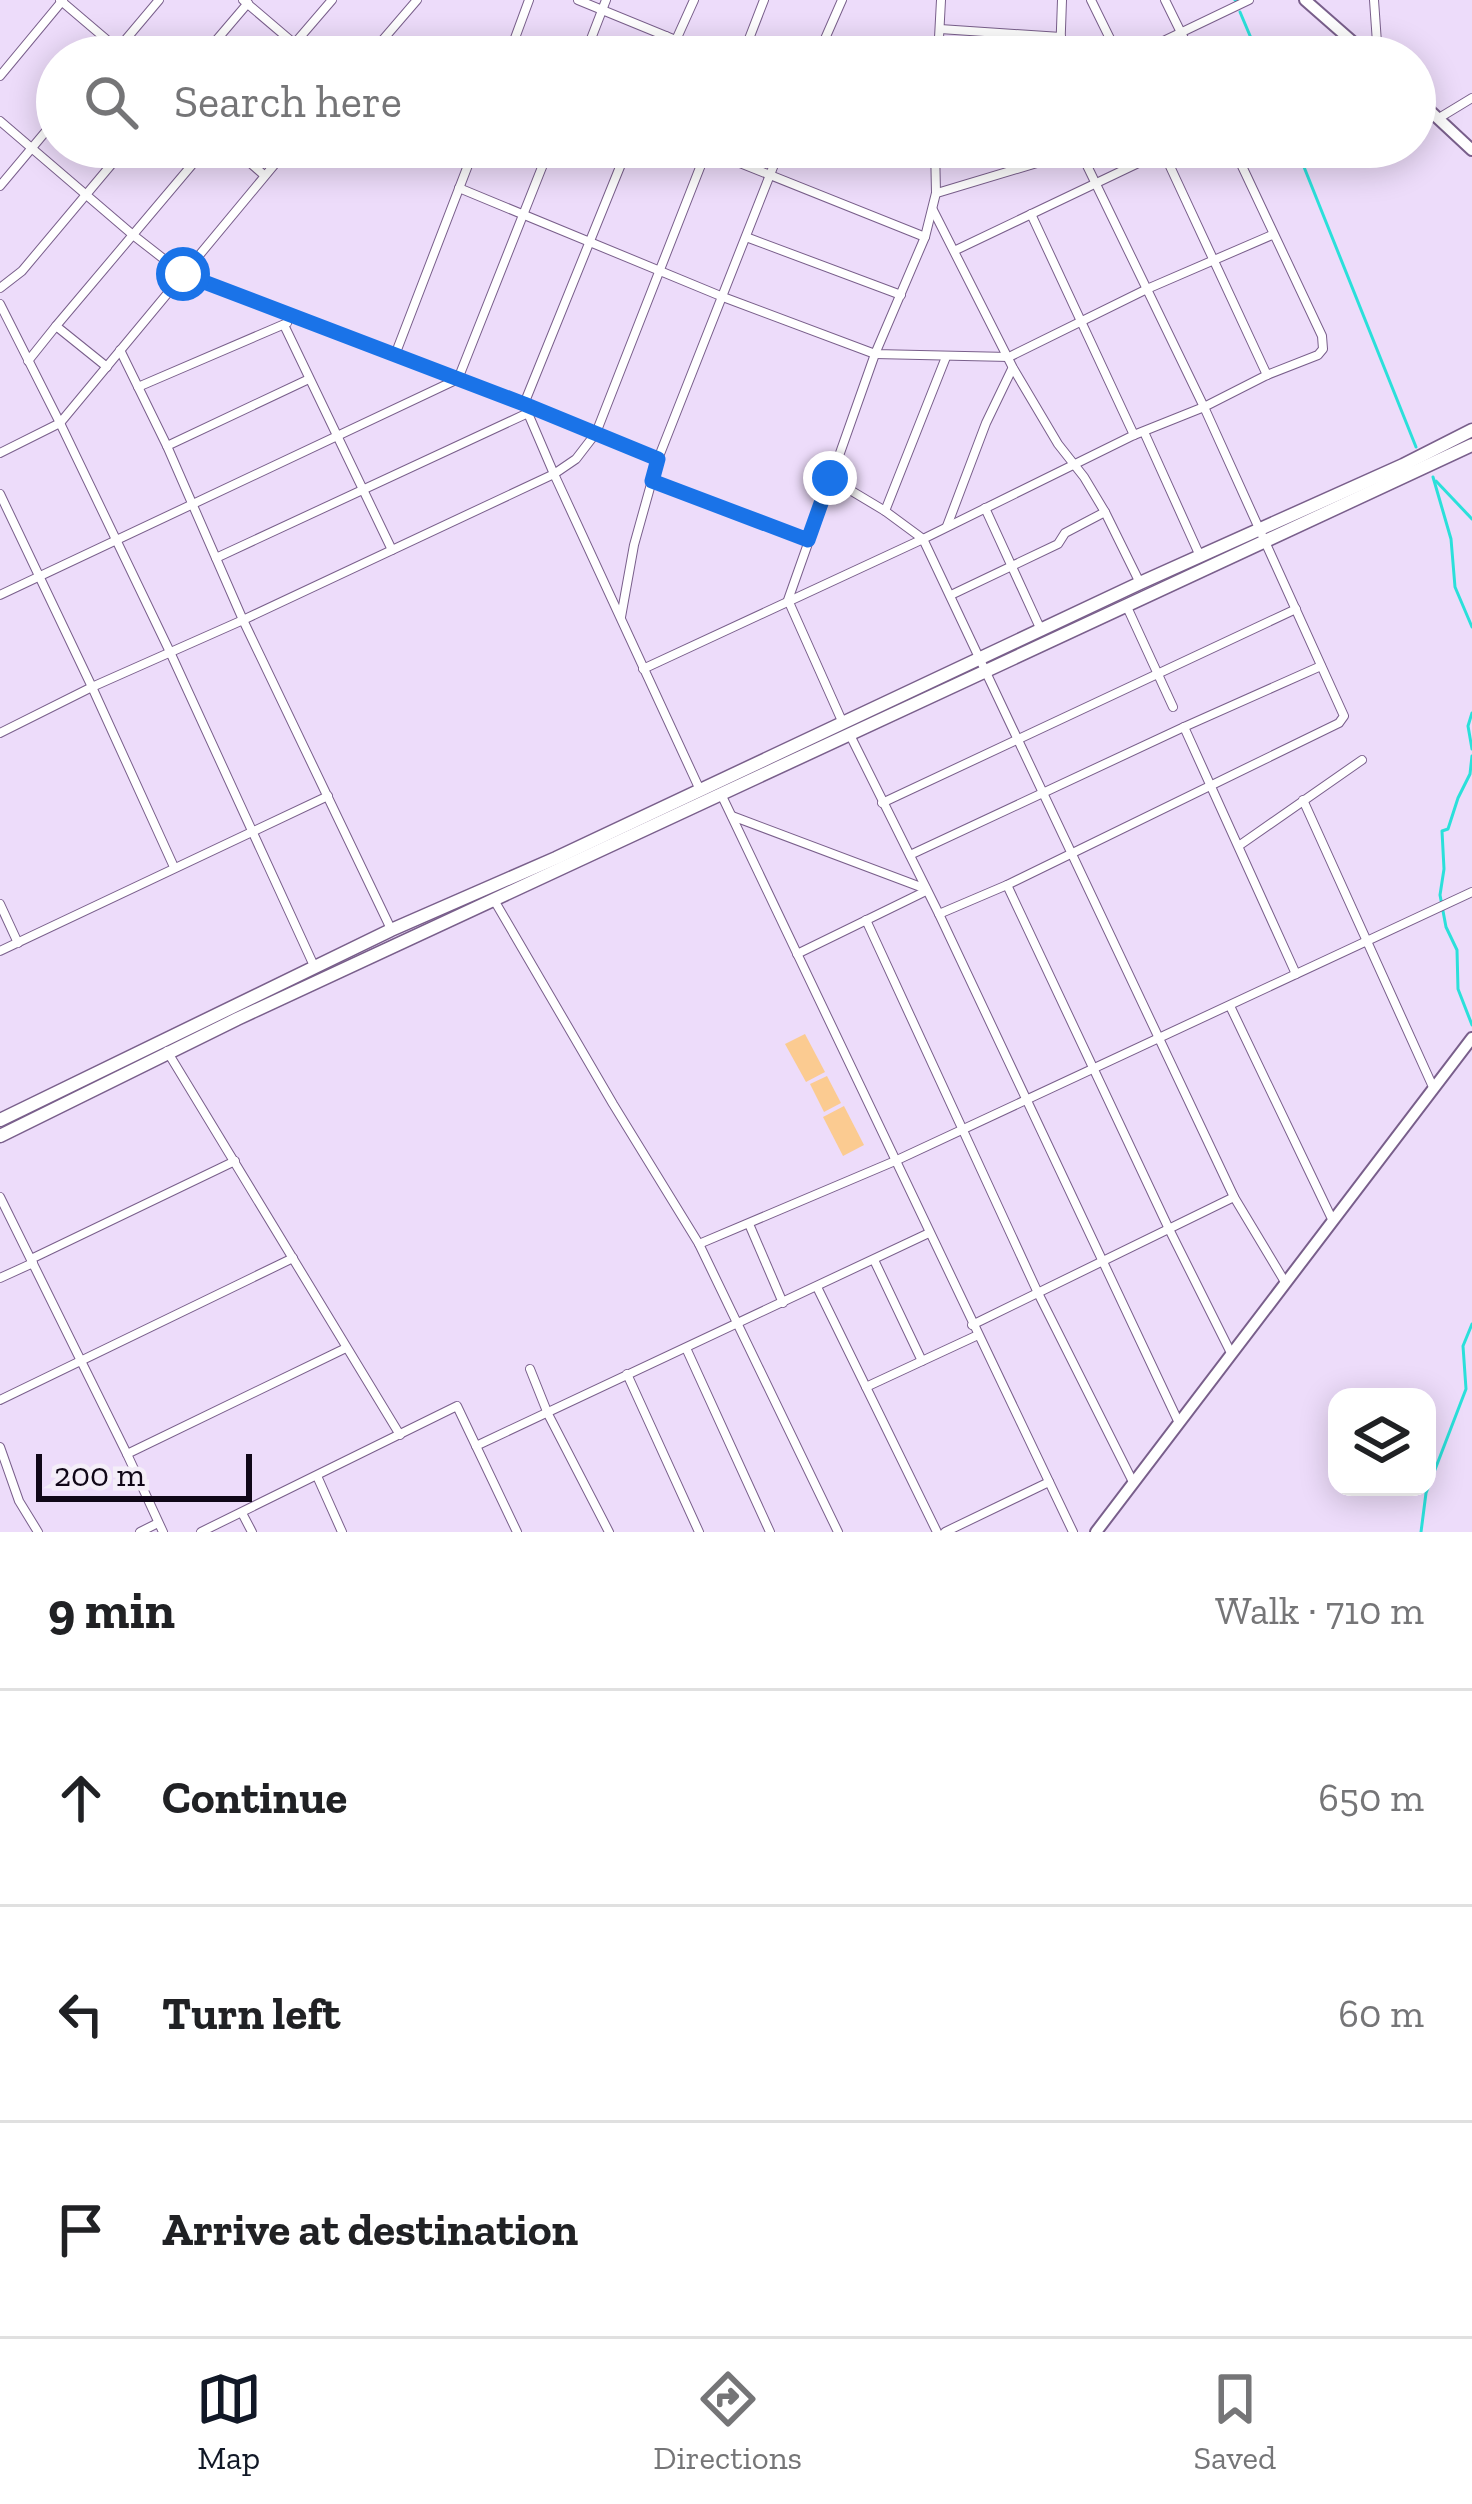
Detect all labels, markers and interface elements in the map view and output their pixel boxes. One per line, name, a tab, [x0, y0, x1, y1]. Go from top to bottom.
search box	[36, 36, 1436, 168]
icon: search	[78, 69, 144, 135]
text: Search here	[174, 75, 402, 129]
route start	[156, 247, 210, 301]
route end	[803, 451, 857, 505]
map controls	[1328, 1388, 1436, 1496]
button: layers	[1328, 1388, 1436, 1496]
scale bar	[36, 1448, 252, 1501]
text: 200 m	[54, 1455, 145, 1494]
text: 9 min	[48, 1580, 175, 1641]
text: Walk · 710 m	[1215, 1587, 1424, 1634]
icon: ahead	[48, 1765, 114, 1831]
text: Continue	[162, 1771, 347, 1825]
text: 650 m	[1318, 1774, 1424, 1821]
icon: left	[48, 1981, 114, 2047]
text: Turn left	[162, 1987, 340, 2041]
text: 60 m	[1338, 1990, 1424, 2037]
icon: arrive	[48, 2197, 114, 2263]
text: Arrive at destination	[162, 2203, 578, 2257]
tab: Map	[196, 2366, 262, 2477]
tab: Directions	[653, 2366, 802, 2477]
tab: Saved	[1194, 2366, 1276, 2477]

